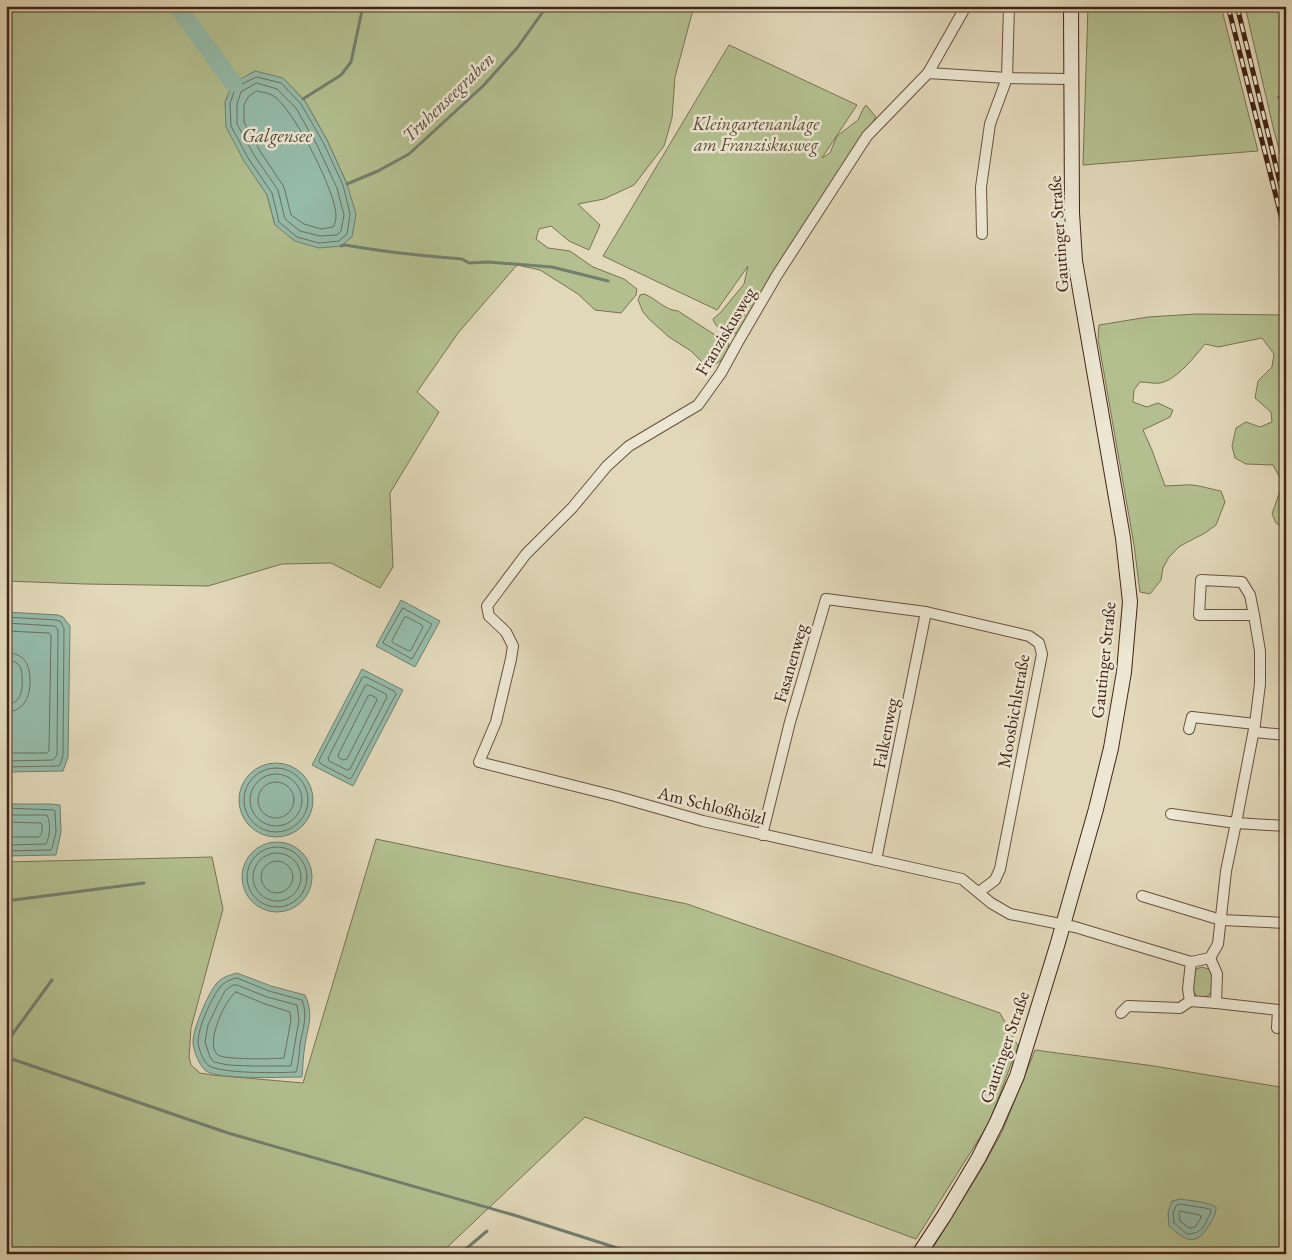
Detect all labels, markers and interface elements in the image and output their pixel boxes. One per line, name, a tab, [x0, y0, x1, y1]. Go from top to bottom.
water label: Truhenseegraben	[396, 47, 500, 147]
park label: Kleingartenanlage am Franziskusweg	[692, 112, 820, 157]
water label: Galgensee	[242, 123, 313, 148]
street label: Gautinger Straße	[1042, 175, 1074, 293]
street label: Franziskusweg	[690, 282, 761, 380]
street label: Gautinger Straße	[1085, 601, 1121, 719]
street label: Fasanenweg	[768, 621, 812, 705]
street label: Moosbichlstraße	[992, 652, 1034, 770]
street label: Falkenweg	[867, 696, 903, 770]
street label: Am Schloßhölzl	[655, 780, 768, 830]
street label: Gautinger Straße	[974, 988, 1034, 1106]

